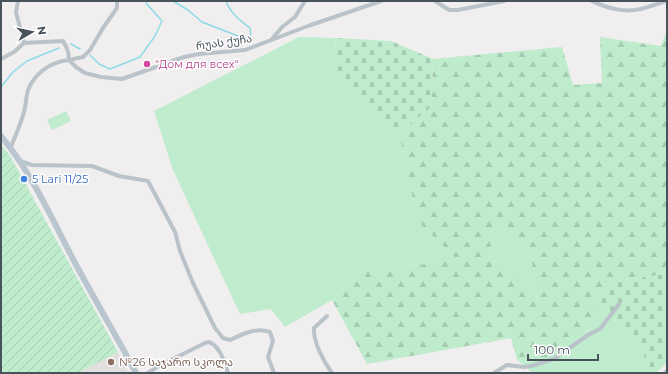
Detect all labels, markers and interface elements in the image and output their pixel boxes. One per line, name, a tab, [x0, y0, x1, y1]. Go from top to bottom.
north arrow	[12, 12, 52, 52]
text: N	[34, 25, 49, 36]
street label: რუას ქუჩა	[195, 31, 253, 53]
place label: "Дом для всех"	[155, 57, 239, 71]
marker: "Дом для всех"	[142, 59, 152, 69]
place label: 5 Lari 11/25	[32, 172, 88, 186]
marker: 5 Lari 11/25	[19, 174, 29, 184]
scale bar	[528, 336, 598, 362]
text: 100 m	[534, 342, 570, 357]
place label: №26 საჯარო სკოლა	[119, 355, 233, 369]
marker: №26 საჯარო სკოლა	[106, 357, 116, 367]

